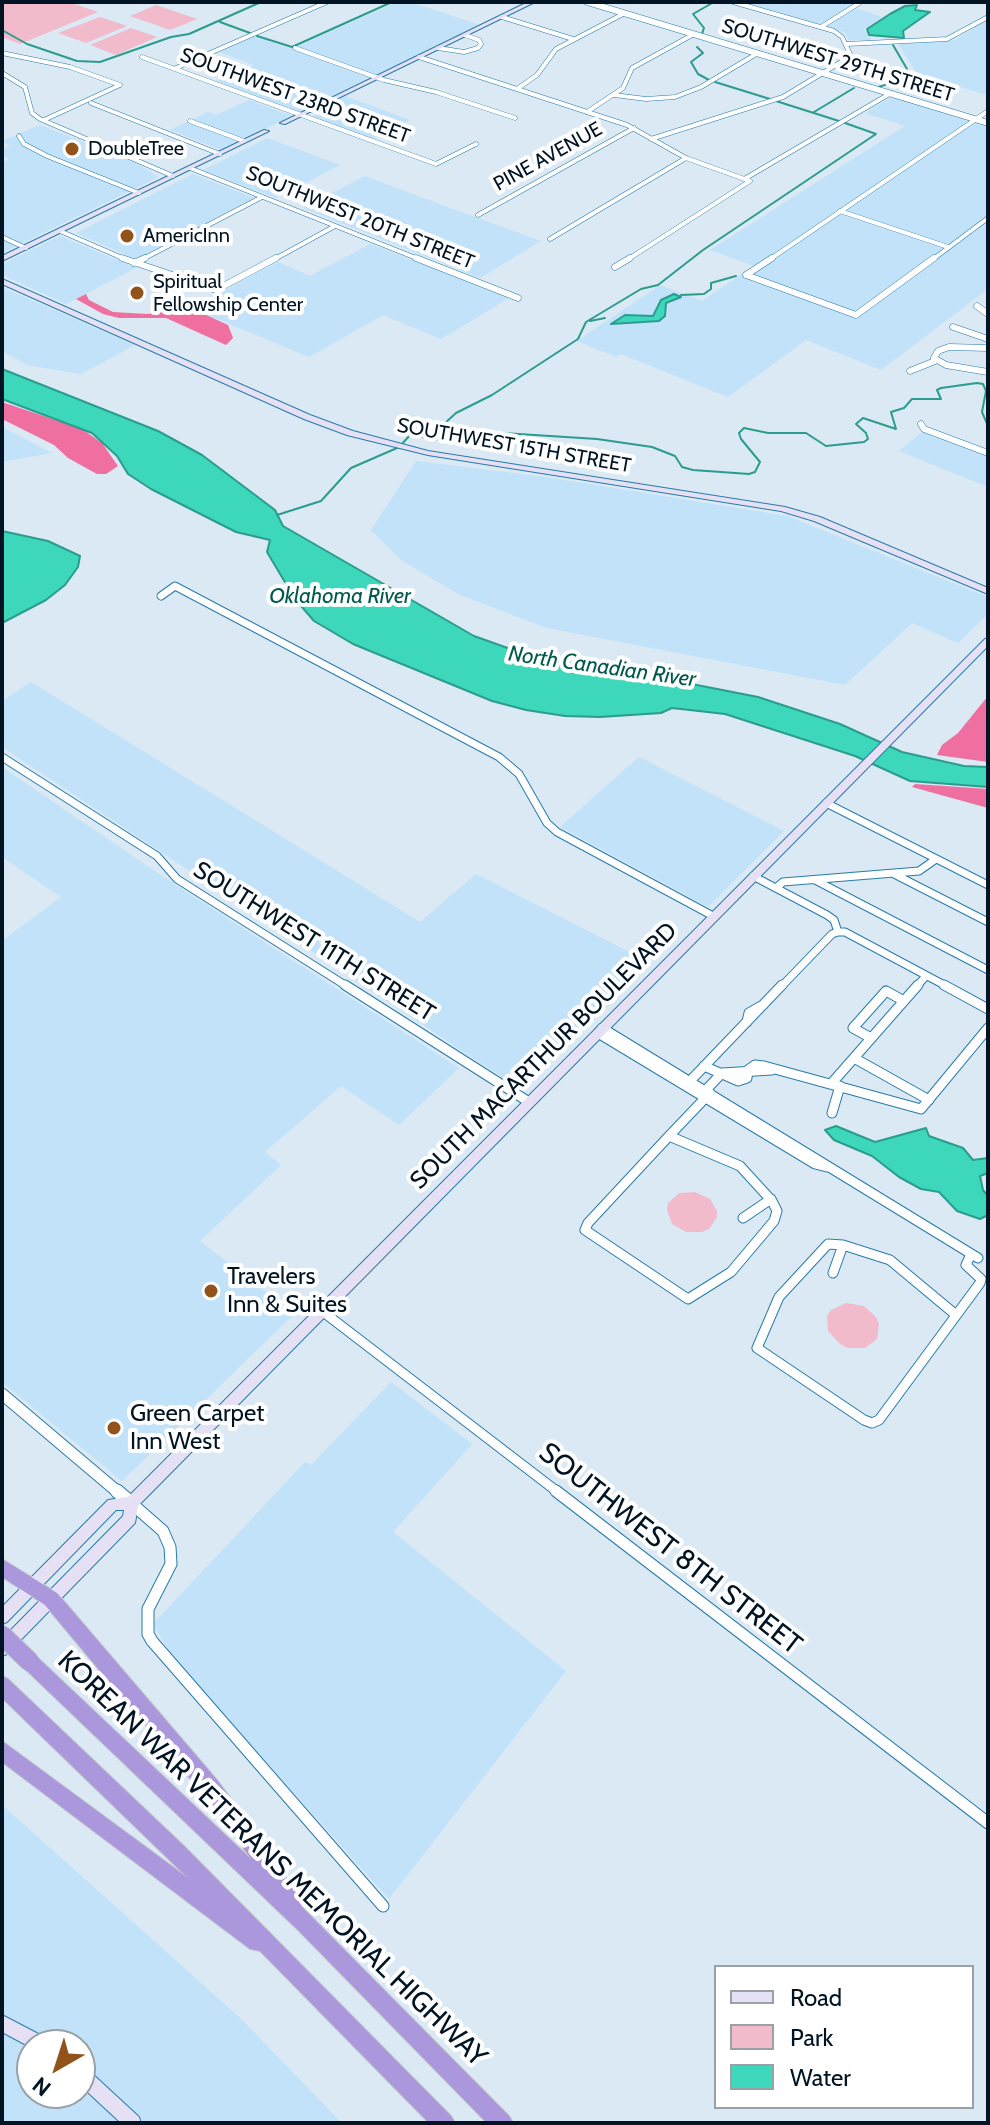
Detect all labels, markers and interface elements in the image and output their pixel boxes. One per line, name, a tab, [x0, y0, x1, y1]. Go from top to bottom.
street label: SOUTHWEST 29TH STREET	[719, 14, 957, 108]
street label: SOUTHWEST 23RD STREET	[177, 43, 413, 149]
street label: PINE AVENUE	[490, 117, 606, 197]
place label: DoubleTree	[88, 137, 184, 161]
marker: DoubleTree	[63, 140, 81, 158]
street label: SOUTHWEST 20TH STREET	[243, 161, 477, 275]
place label: AmericInn	[143, 224, 230, 248]
marker: AmericInn	[118, 227, 136, 245]
place label: Spiritual Fellowship Center	[153, 270, 303, 317]
marker: Spiritual Fellowship Center	[128, 284, 146, 302]
street label: SOUTHWEST 15TH STREET	[395, 414, 633, 478]
water label: Oklahoma River	[269, 584, 411, 610]
water label: North Canadian River	[507, 641, 697, 693]
street label: SOUTHWEST 11TH STREET	[188, 856, 440, 1028]
street label: SOUTH MACARTHUR BOULEVARD	[405, 917, 683, 1195]
place label: Travelers Inn & Suites	[227, 1263, 347, 1319]
marker: Travelers Inn & Suites	[202, 1282, 220, 1300]
place label: Green Carpet Inn West	[130, 1400, 264, 1456]
marker: Green Carpet Inn West	[105, 1419, 123, 1437]
street label: SOUTHWEST 8TH STREET	[532, 1436, 808, 1662]
street label: KOREAN WAR VETERANS MEMORIAL HIGHWAY	[50, 1644, 494, 2074]
legend	[714, 1965, 974, 2109]
text: Road	[790, 1983, 842, 2012]
text: Park	[790, 2023, 833, 2052]
north arrow	[16, 2029, 96, 2109]
text: Water	[790, 2063, 851, 2092]
text: N	[27, 2071, 56, 2102]

